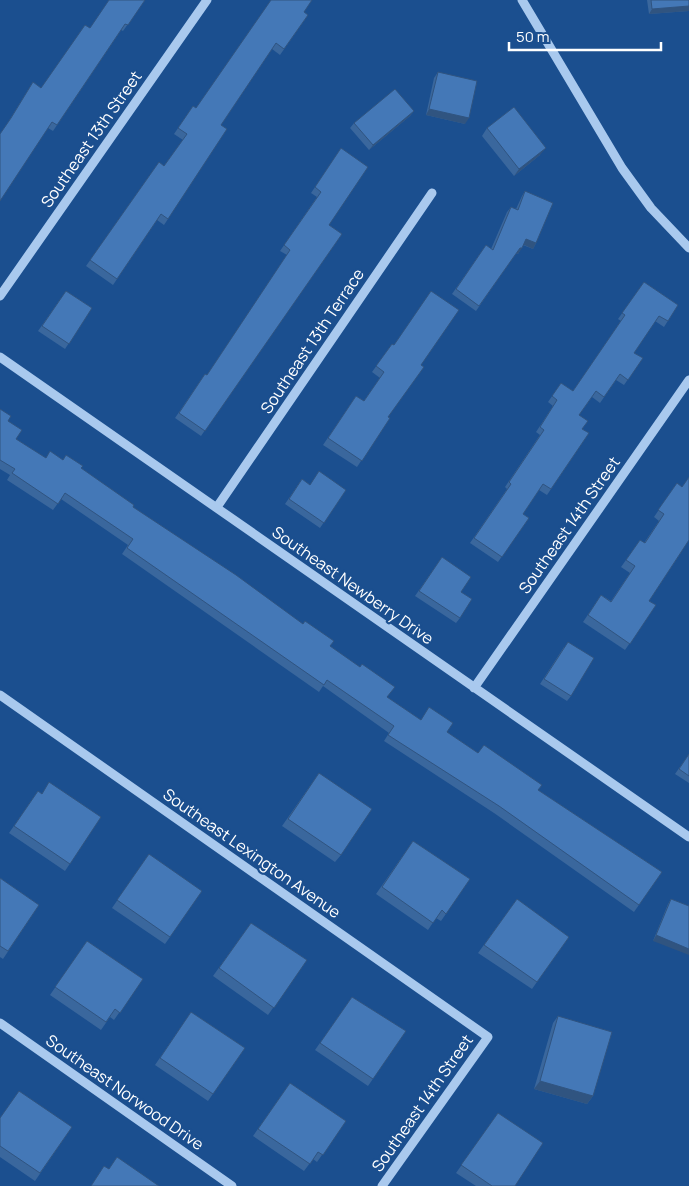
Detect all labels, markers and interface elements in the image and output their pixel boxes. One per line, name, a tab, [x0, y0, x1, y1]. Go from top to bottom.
scale bar	[509, 20, 662, 52]
text: 50 m	[516, 26, 550, 47]
street label: Southeast 13th Street	[36, 66, 146, 212]
street label: Southeast 13th Terrace	[255, 264, 369, 418]
street label: Southeast 14th Street	[513, 452, 625, 598]
street label: Southeast Newberry Drive	[268, 521, 438, 649]
street label: Southeast Lexington Avenue	[159, 783, 345, 923]
street label: Southeast Norwood Drive	[42, 1029, 208, 1155]
street label: Southeast 14th Street	[366, 1030, 478, 1176]

